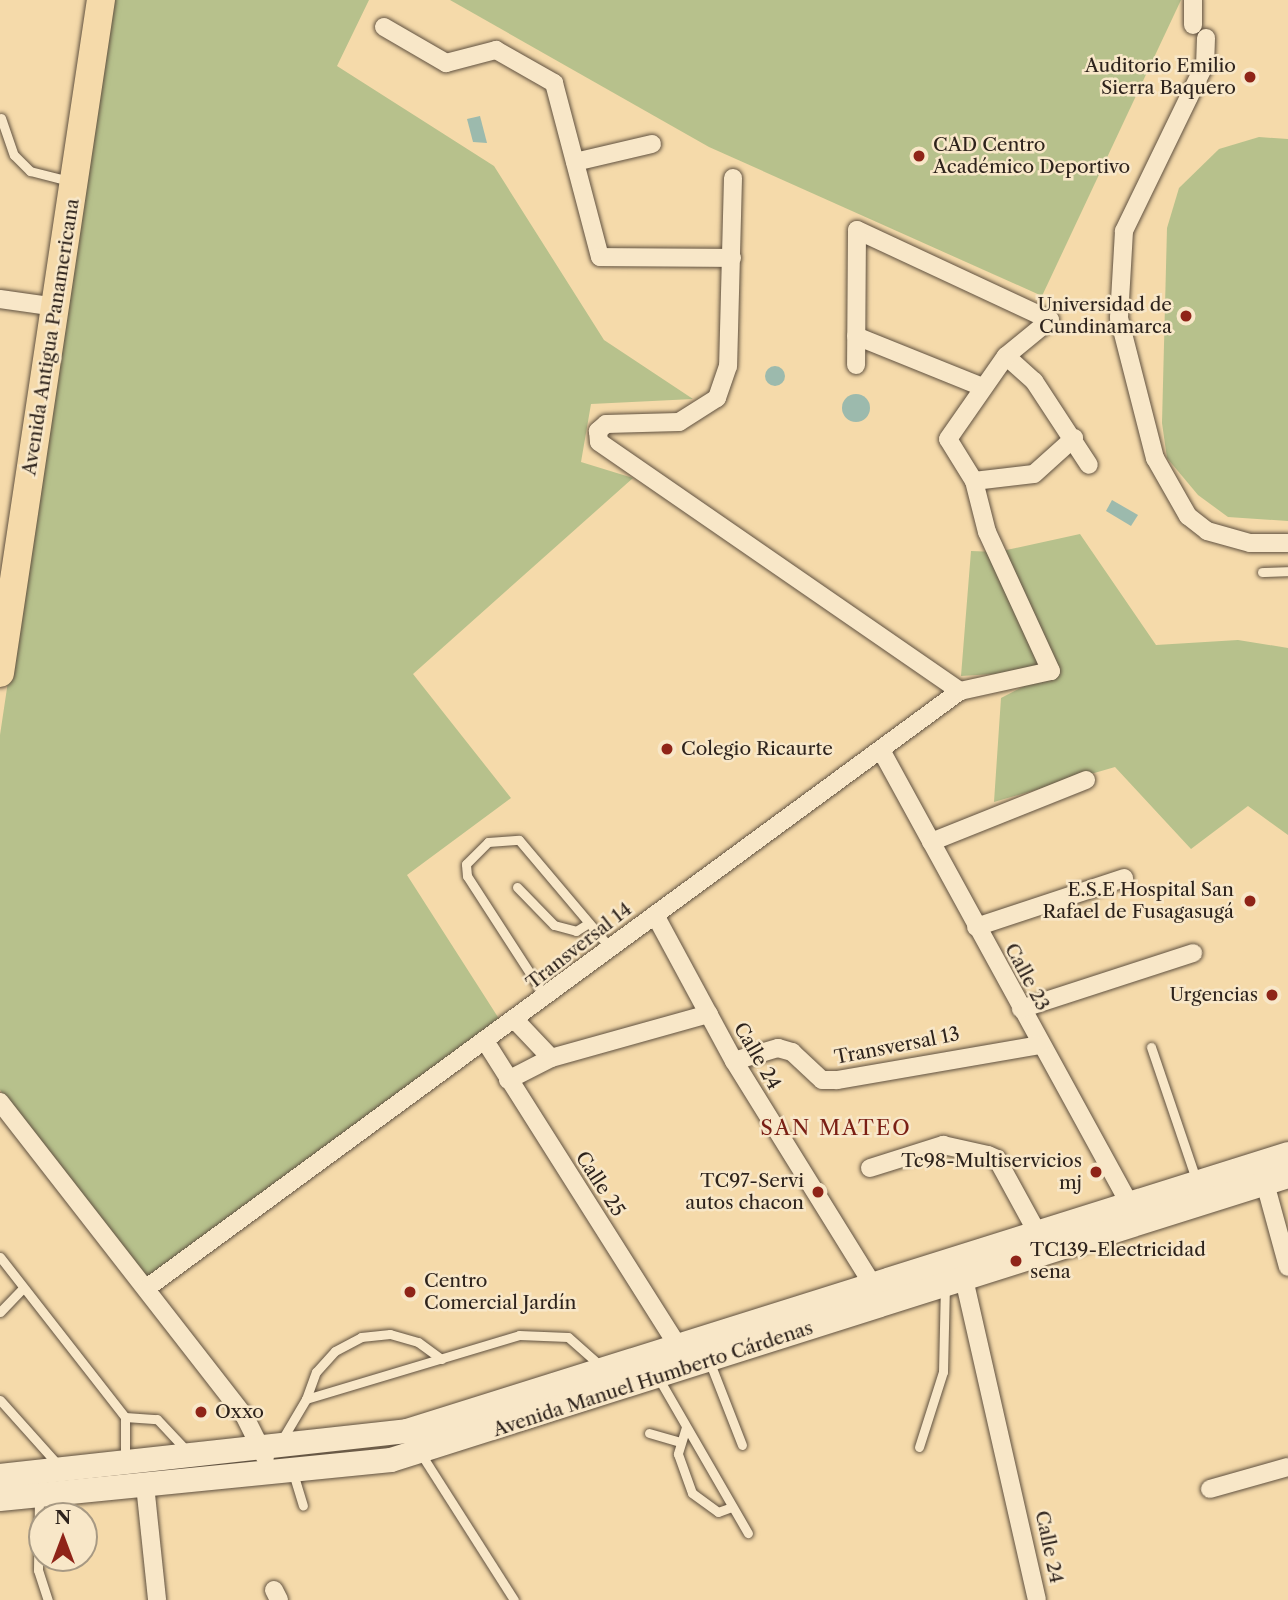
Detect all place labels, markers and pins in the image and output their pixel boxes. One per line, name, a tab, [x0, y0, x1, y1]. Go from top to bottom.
place label: Auditorio Emilio Sierra Baquero	[1085, 55, 1236, 99]
marker: Auditorio Emilio Sierra Baquero	[1242, 69, 1258, 85]
place label: CAD Centro Académico Deportivo	[933, 134, 1130, 178]
marker: CAD Centro Académico Deportivo	[911, 148, 927, 164]
place label: Universidad de Cundinamarca	[1037, 294, 1172, 338]
marker: Universidad de Cundinamarca	[1178, 308, 1194, 324]
place label: Colegio Ricaurte	[681, 738, 833, 760]
marker: Colegio Ricaurte	[659, 741, 675, 757]
place label: E.S.E Hospital San Rafael de Fusagasugá	[1042, 879, 1234, 923]
marker: E.S.E Hospital San Rafael de Fusagasugá	[1240, 891, 1260, 911]
place label: Urgencias	[1169, 984, 1258, 1006]
marker: Urgencias	[1264, 987, 1280, 1003]
place label: Tc98-Multiservicios mj	[901, 1150, 1082, 1194]
marker: Tc98-Multiservicios mj	[1088, 1164, 1104, 1180]
place label: TC97-Servi autos chacon	[685, 1170, 804, 1214]
marker: TC97-Servi autos chacon	[810, 1184, 826, 1200]
place label: TC139-Electricidad sena	[1030, 1239, 1206, 1283]
marker: TC139-Electricidad sena	[1008, 1253, 1024, 1269]
place label: Centro Comercial Jardín	[424, 1270, 576, 1314]
marker: Centro Comercial Jardín	[402, 1284, 418, 1300]
place label: Oxxo	[215, 1401, 264, 1423]
marker: Oxxo	[193, 1404, 209, 1420]

